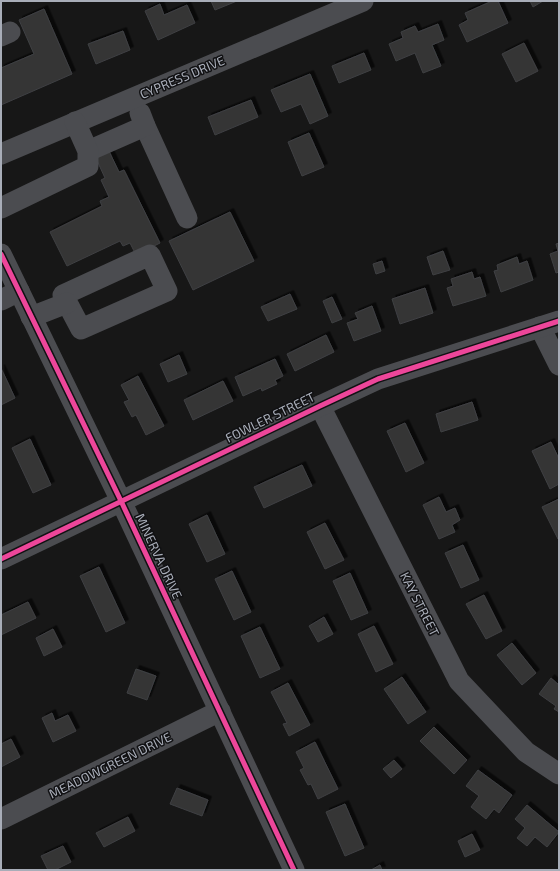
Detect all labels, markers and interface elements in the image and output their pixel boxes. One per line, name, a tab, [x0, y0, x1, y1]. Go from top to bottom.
street label: CYPRESS DRIVE	[137, 52, 227, 102]
street label: FOWLER STREET	[223, 388, 318, 446]
street label: MINERVA DRIVE	[132, 511, 186, 601]
street label: KAY STREET	[397, 569, 443, 639]
street label: MEADOWGREEN DRIVE	[46, 728, 174, 802]

